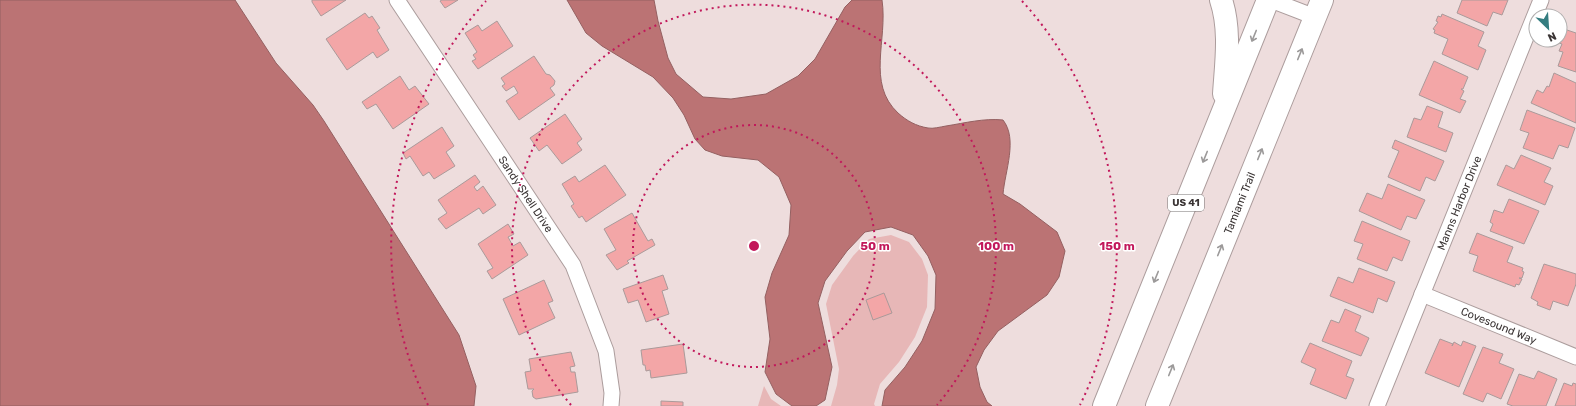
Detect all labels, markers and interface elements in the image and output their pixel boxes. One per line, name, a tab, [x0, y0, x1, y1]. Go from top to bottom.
north arrow	[1528, 8, 1568, 48]
text: N	[1546, 29, 1558, 44]
one-way arrow	[1249, 30, 1257, 42]
one-way arrow	[1297, 48, 1305, 60]
one-way arrow	[1256, 148, 1264, 160]
one-way arrow	[1201, 150, 1209, 162]
street label: Sandy Shell Drive	[496, 153, 556, 235]
street label: Manns Harbor Drive	[1434, 154, 1484, 252]
street label: Tamiami Trail	[1221, 170, 1258, 236]
road number: US 41	[1168, 195, 1204, 211]
centre of rings	[747, 239, 761, 253]
text: 50 m	[860, 239, 890, 253]
text: 100 m	[978, 239, 1014, 253]
text: 150 m	[1099, 239, 1135, 253]
one-way arrow	[1217, 244, 1225, 256]
one-way arrow	[1152, 271, 1160, 283]
street label: Covesound Way	[1459, 304, 1539, 347]
one-way arrow	[1168, 364, 1176, 376]

